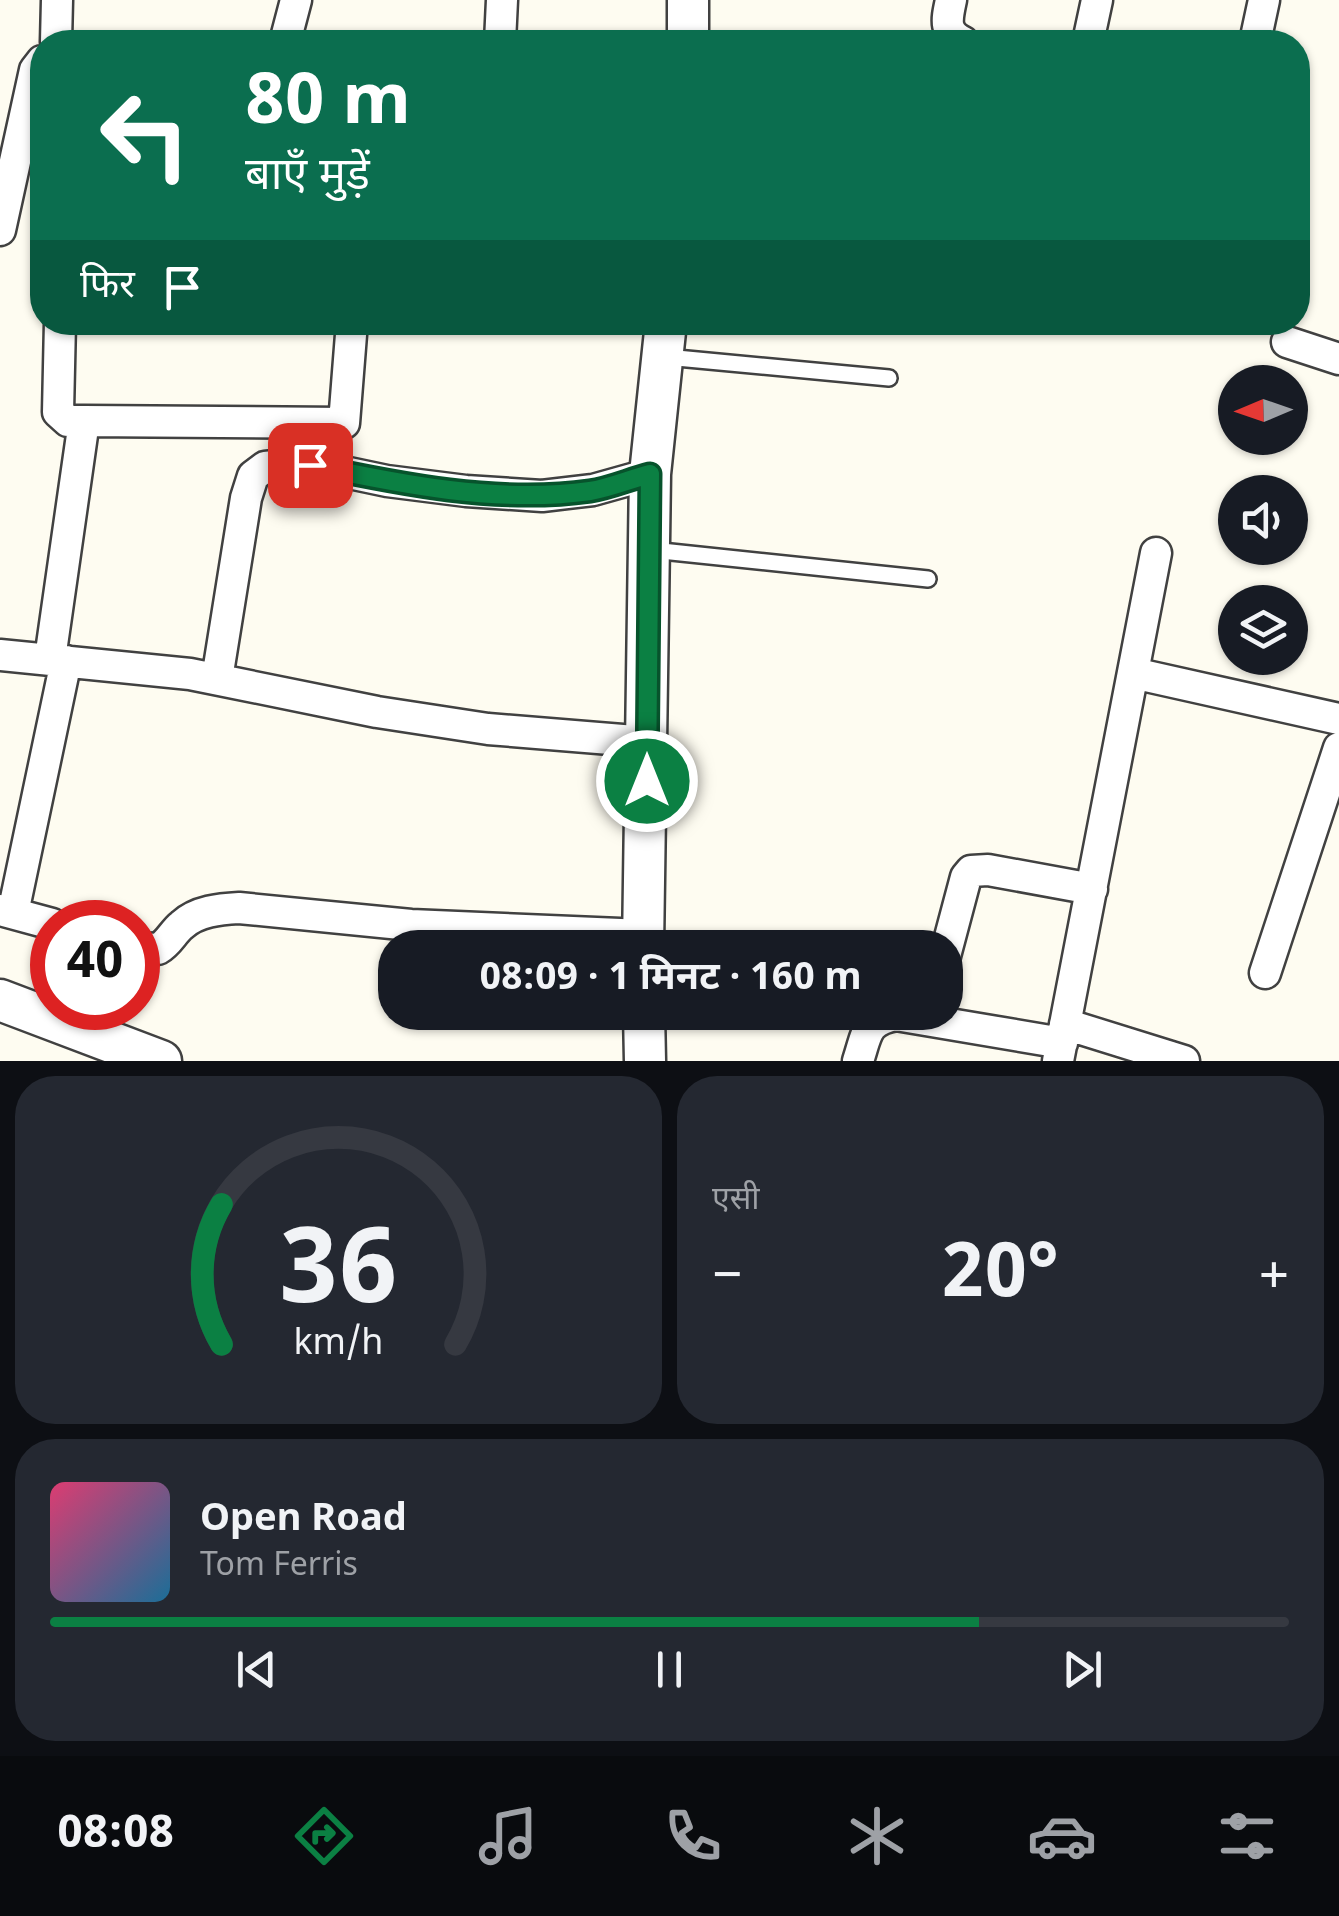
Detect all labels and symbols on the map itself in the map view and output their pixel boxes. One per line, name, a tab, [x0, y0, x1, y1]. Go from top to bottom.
north arrow	[1218, 365, 1308, 455]
pin	[268, 423, 353, 508]
position arrow	[595, 729, 699, 833]
speed limit sign: 40	[30, 900, 160, 1030]

